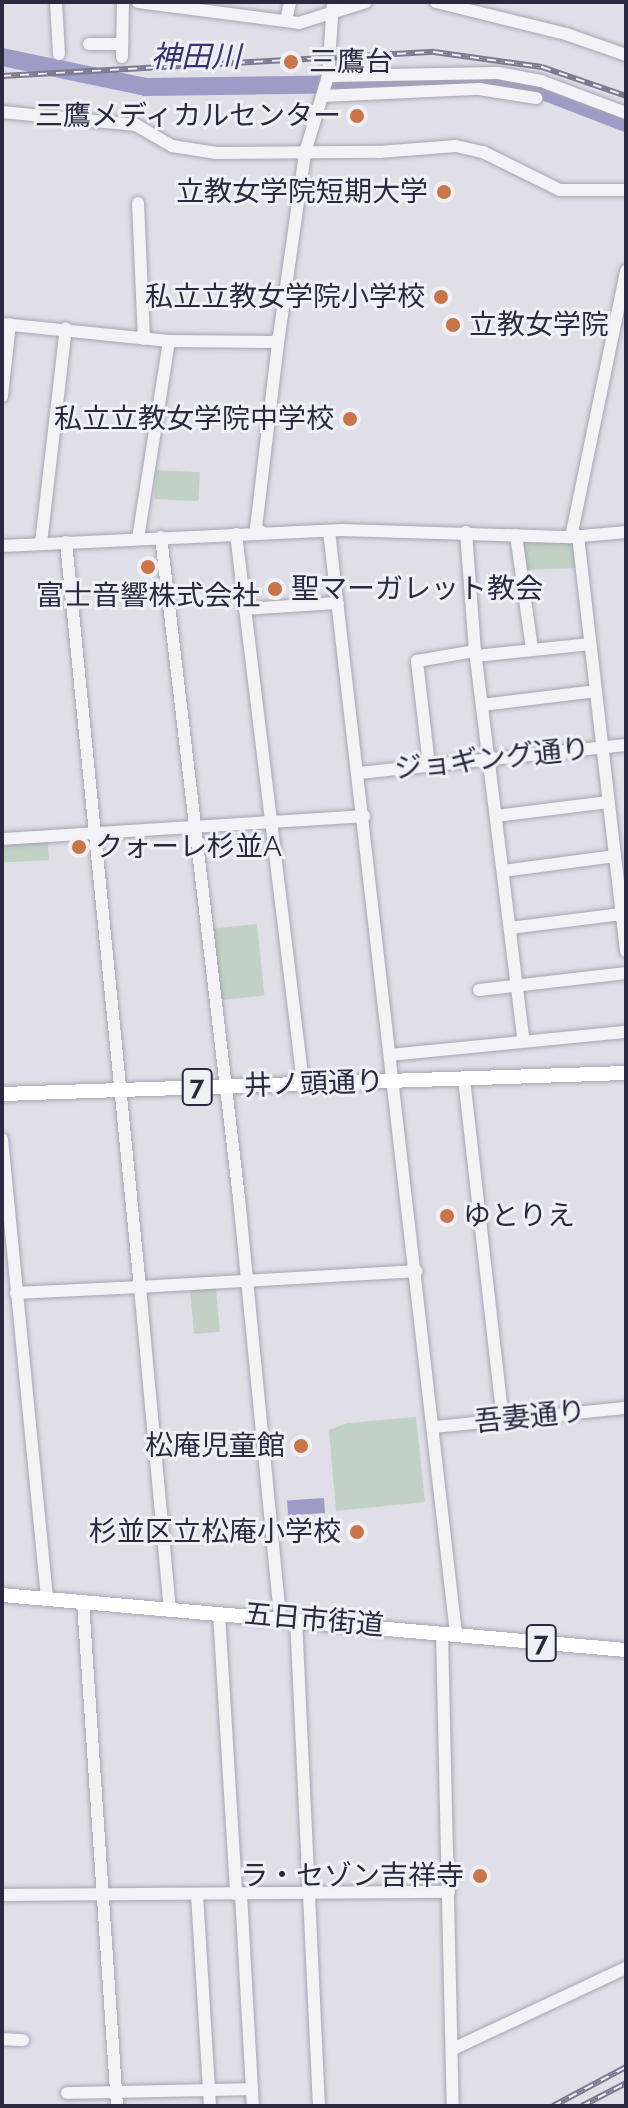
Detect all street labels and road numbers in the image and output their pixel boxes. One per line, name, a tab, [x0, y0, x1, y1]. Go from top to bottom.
street label: ジョギング通り	[393, 732, 591, 786]
road number: 7	[181, 1065, 213, 1109]
street label: 井ノ頭通り	[243, 1065, 385, 1103]
street label: 吾妻通り	[473, 1394, 587, 1440]
street label: 五日市街道	[243, 1597, 385, 1643]
road number: 7	[525, 1621, 557, 1665]

